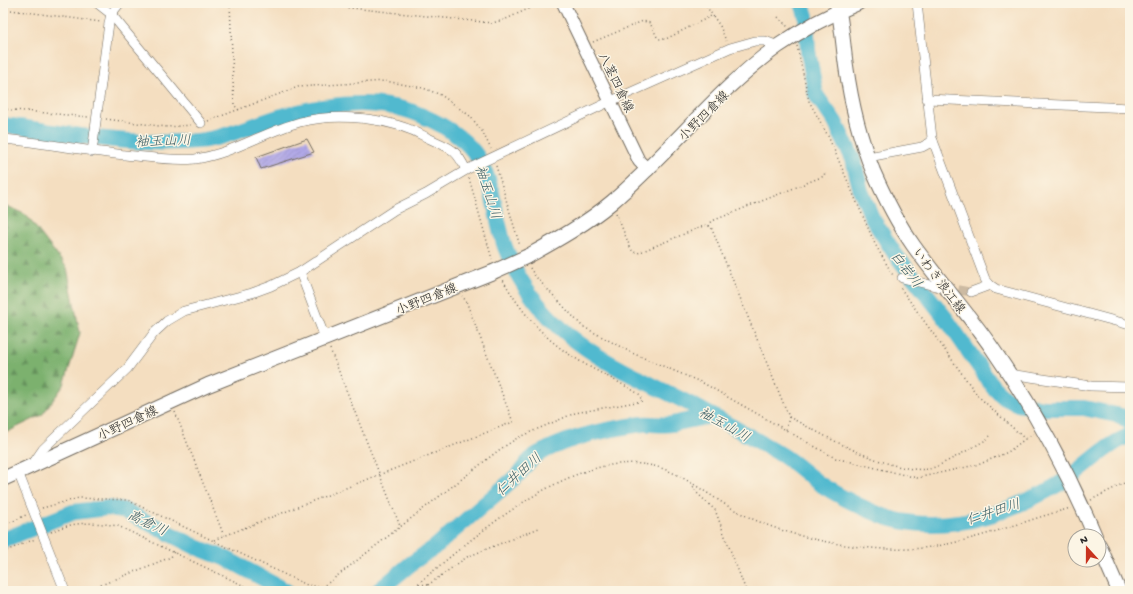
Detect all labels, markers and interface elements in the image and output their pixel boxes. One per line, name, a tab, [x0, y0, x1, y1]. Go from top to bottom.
street label: 八茎四倉線	[594, 51, 636, 116]
street label: 小野四倉線	[676, 87, 734, 145]
water label: 袖玉山川	[135, 132, 191, 152]
water label: 袖玉山川	[470, 163, 504, 222]
street label: いわき浪江線	[909, 246, 968, 318]
water label: 白岩川	[885, 248, 925, 292]
street label: 小野四倉線	[394, 280, 461, 319]
street label: 小野四倉線	[95, 402, 162, 445]
water label: 袖玉山川	[695, 404, 753, 447]
water label: 仁井田川	[493, 450, 546, 501]
water label: 仁井田川	[964, 496, 1023, 530]
water label: 高倉川	[124, 507, 170, 541]
north arrow	[1067, 528, 1107, 568]
text: N	[1079, 534, 1090, 547]

